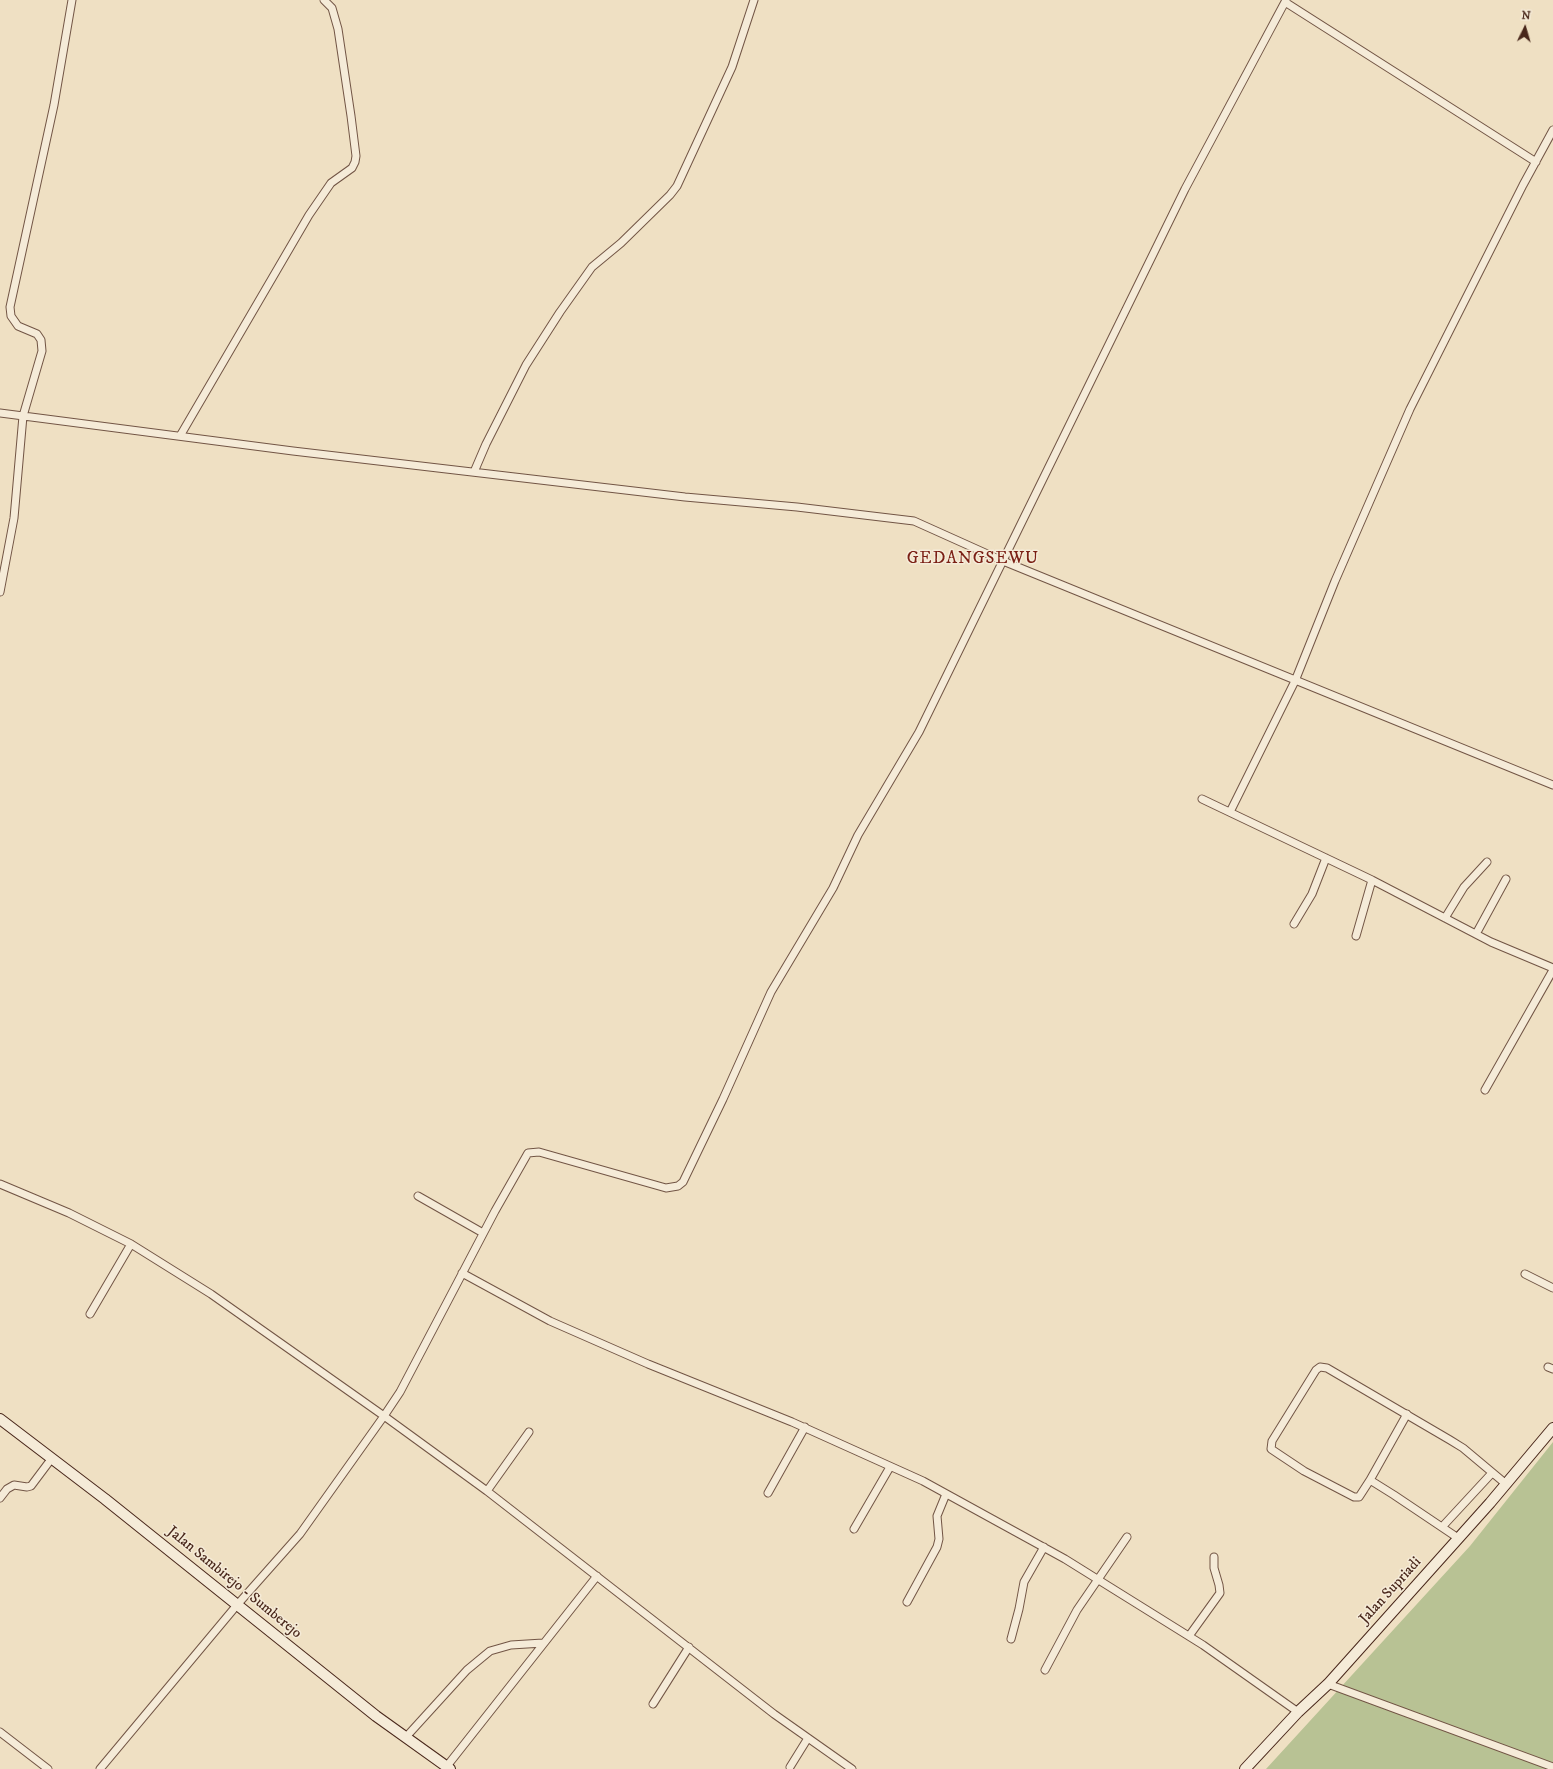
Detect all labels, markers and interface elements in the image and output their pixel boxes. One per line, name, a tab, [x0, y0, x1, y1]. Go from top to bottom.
north arrow	[1505, 8, 1545, 48]
text: N	[1521, 9, 1531, 23]
district label: GEDANGSEWU	[907, 549, 1039, 569]
street label: Jalan Sambirejo - Sumberejo	[163, 1523, 305, 1643]
street label: Jalan Supriadi	[1356, 1554, 1426, 1628]

